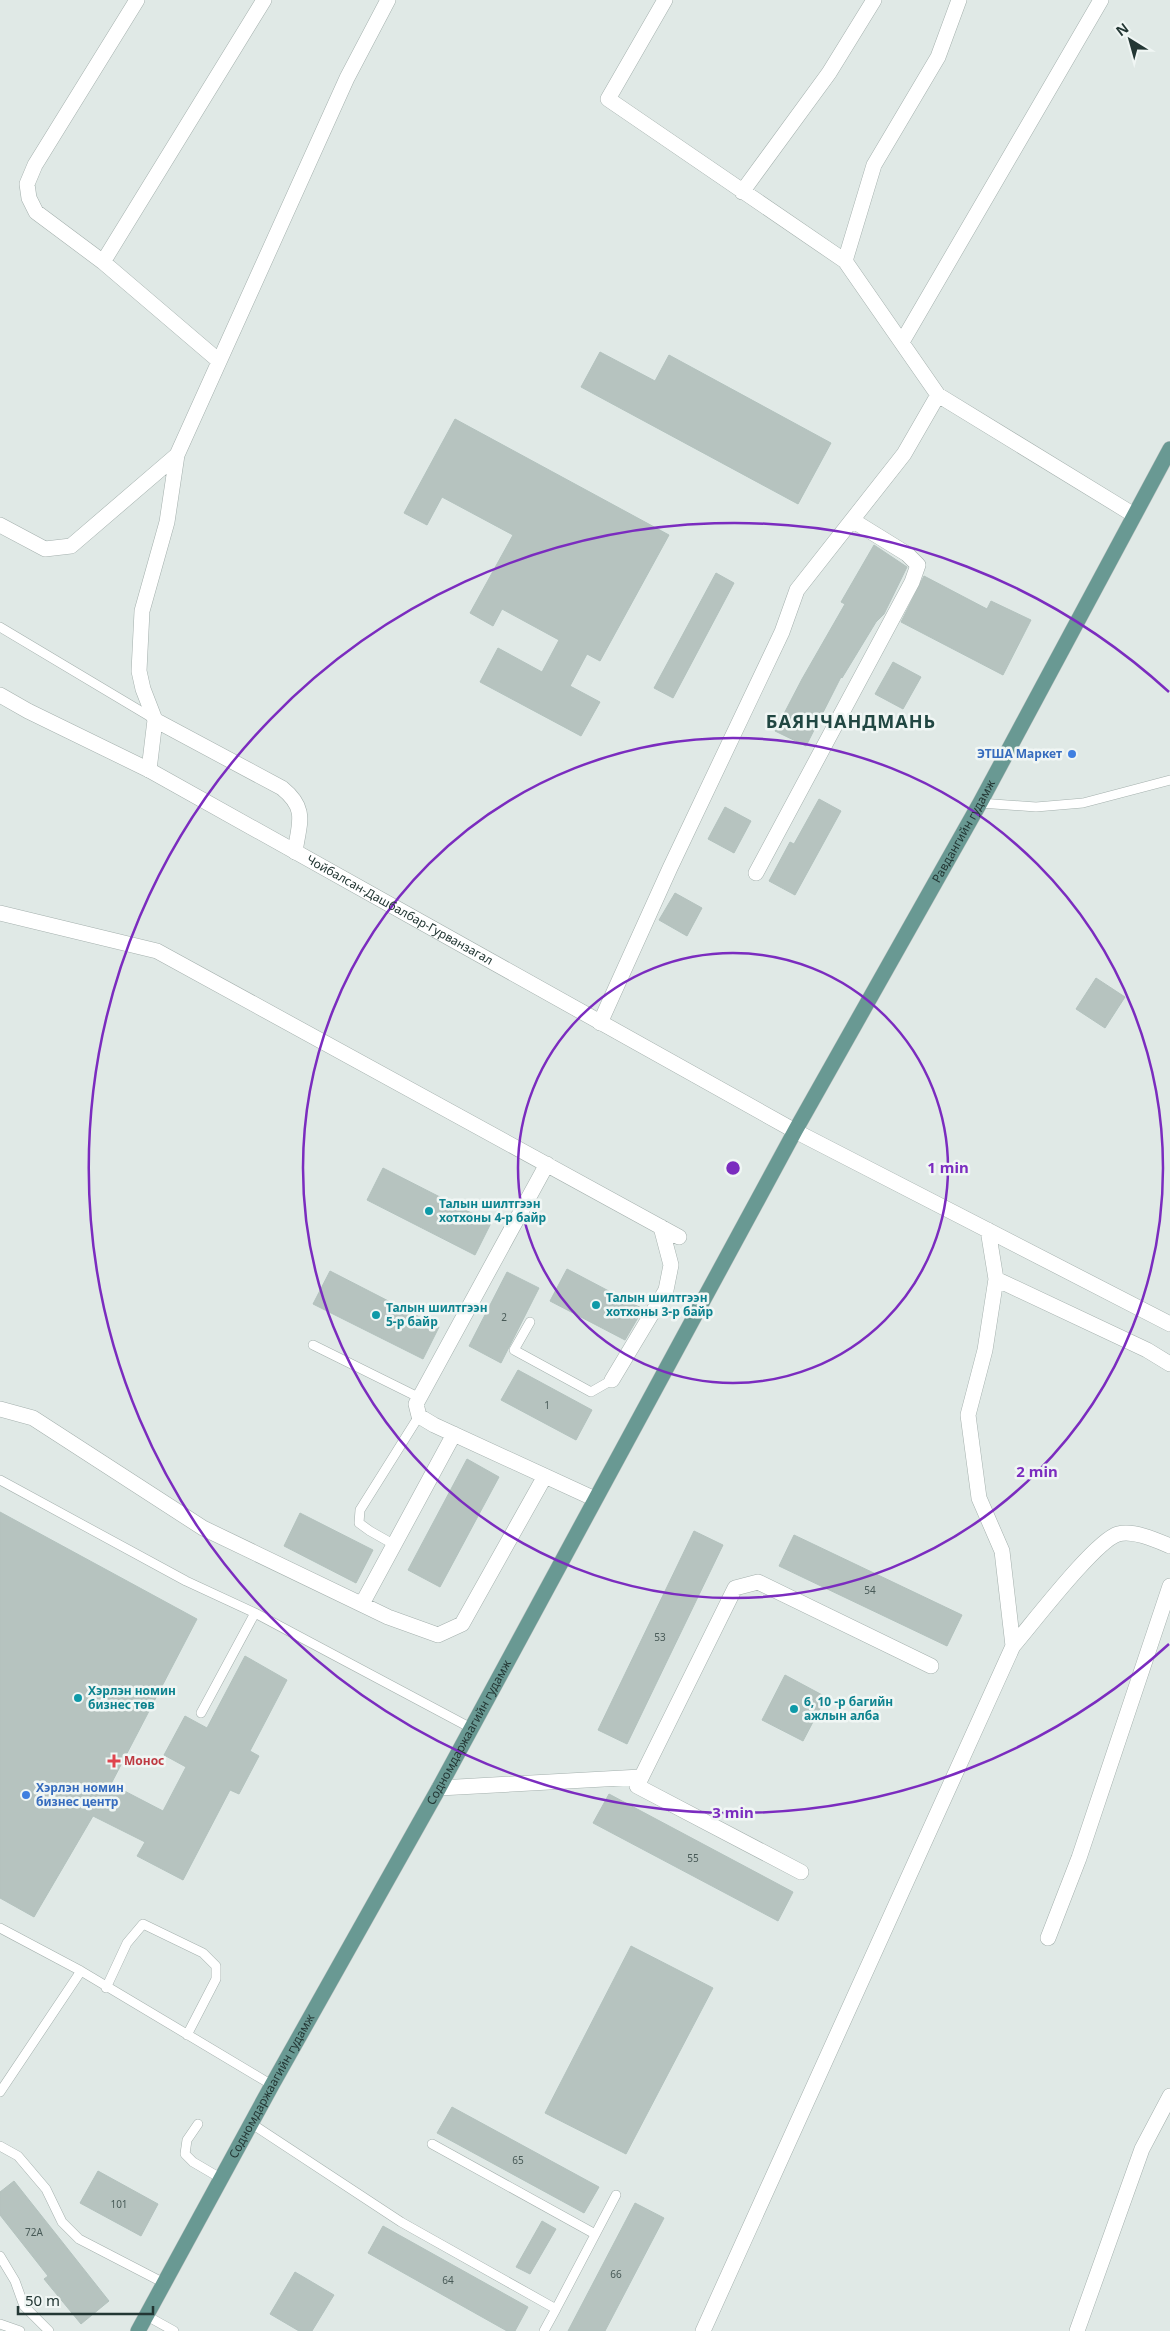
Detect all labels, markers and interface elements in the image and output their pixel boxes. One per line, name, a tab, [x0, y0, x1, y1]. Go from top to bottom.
north arrow	[1105, 15, 1155, 65]
text: N	[1112, 18, 1132, 40]
district label: БАЯНЧАНДМАНЬ	[766, 709, 936, 733]
place label: ЭТША Маркет	[977, 745, 1062, 762]
marker: ЭТША Маркет	[1066, 748, 1078, 760]
street label: Равдангийн гудамж	[928, 776, 999, 886]
street label: Чойбалсан-Дашбалбар-Гурванзагал	[304, 851, 496, 969]
text: 1 min	[927, 1157, 969, 1177]
centre of rings	[724, 1159, 742, 1177]
place label: Талын шилтгээн хотхоны 4-р байр	[439, 1195, 547, 1226]
marker: Талын шилтгээн хотхоны 4-р байр	[423, 1205, 435, 1217]
place label: Талын шилтгээн хотхоны 3-р байр	[606, 1289, 714, 1320]
place label: Талын шилтгээн 5-р байр	[386, 1299, 488, 1330]
marker: Талын шилтгээн хотхоны 3-р байр	[590, 1299, 602, 1311]
marker: Талын шилтгээн 5-р байр	[370, 1309, 382, 1321]
house number: 2	[501, 1310, 507, 1324]
house number: 1	[544, 1398, 550, 1412]
text: 2 min	[1016, 1461, 1058, 1481]
house number: 54	[864, 1583, 876, 1597]
house number: 53	[654, 1630, 666, 1644]
street label: Содномдаржаагийн гудамж	[422, 1656, 515, 1808]
place label: Хэрлэн номин бизнес төв	[88, 1682, 176, 1713]
marker: Хэрлэн номин бизнес төв	[72, 1692, 84, 1704]
place label: 6, 10 -р багийн ажлын алба	[804, 1693, 893, 1724]
marker: 6, 10 -р багийн ажлын алба	[788, 1703, 800, 1715]
place label: Монос	[124, 1752, 164, 1769]
marker: Монос	[108, 1755, 120, 1767]
place label: Хэрлэн номин бизнес центр	[36, 1779, 124, 1810]
marker: Хэрлэн номин бизнес центр	[20, 1789, 32, 1801]
text: 3 min	[712, 1802, 754, 1822]
house number: 55	[687, 1851, 699, 1865]
street label: Содномдаржаагийн гудамж	[225, 2010, 319, 2161]
house number: 65	[512, 2153, 524, 2167]
house number: 101	[110, 2197, 128, 2211]
house number: 72А	[25, 2225, 44, 2239]
house number: 66	[610, 2267, 622, 2281]
house number: 64	[442, 2273, 454, 2287]
scale bar	[18, 2284, 152, 2316]
text: 50 m	[25, 2290, 60, 2310]

